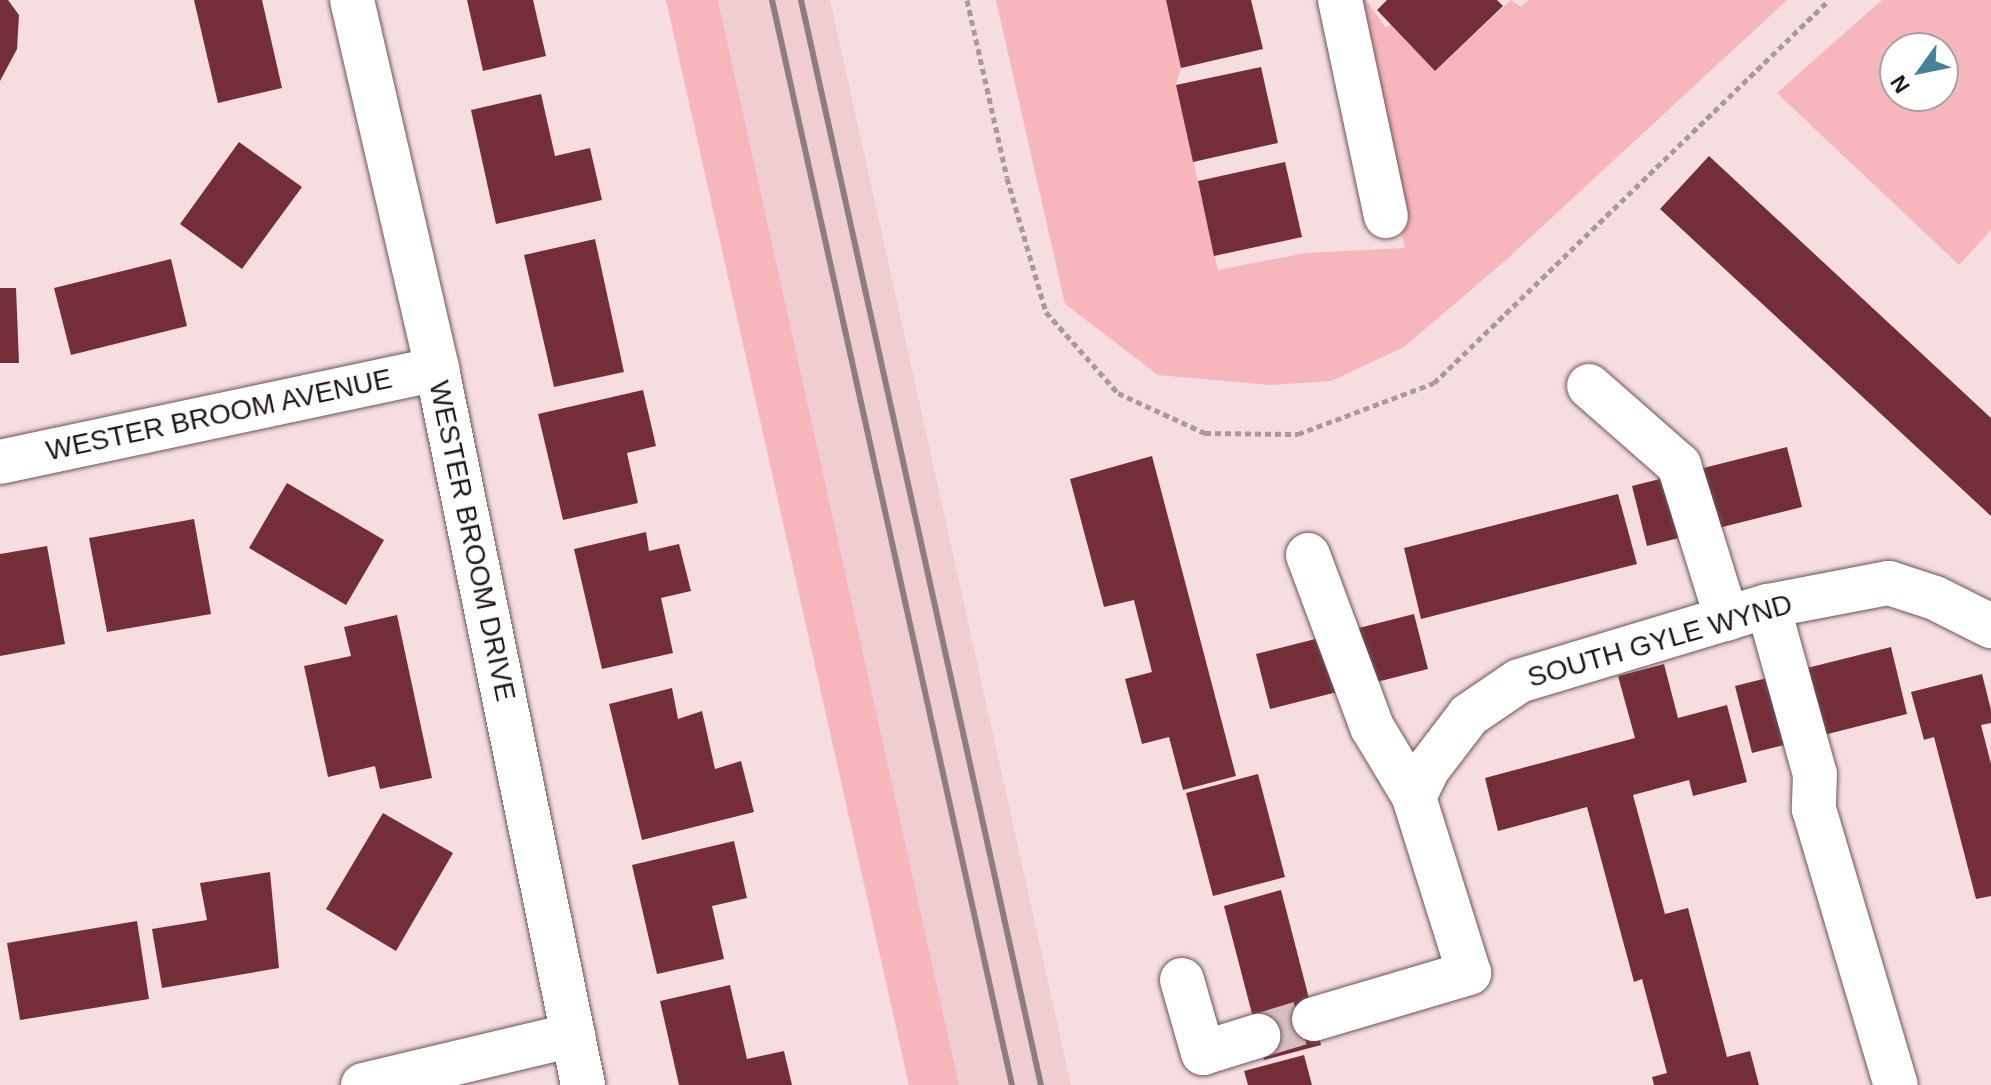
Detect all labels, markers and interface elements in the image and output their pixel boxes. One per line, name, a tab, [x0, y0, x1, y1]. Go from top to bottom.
north arrow	[1879, 32, 1959, 112]
text: N	[1885, 71, 1915, 98]
street label: WESTER BROOM AVENUE	[42, 362, 396, 468]
street label: WESTER BROOM DRIVE	[422, 378, 522, 704]
street label: SOUTH GYLE WYND	[1524, 587, 1796, 695]

